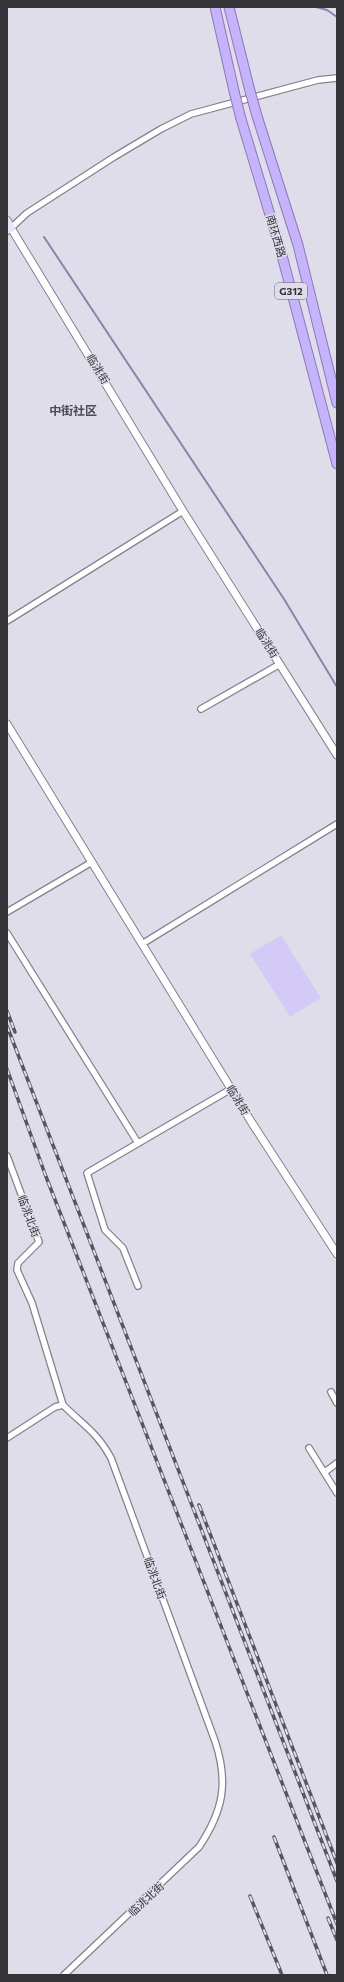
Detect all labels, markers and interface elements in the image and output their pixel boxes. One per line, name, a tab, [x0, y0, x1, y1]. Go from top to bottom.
street label: 南环西路	[264, 213, 289, 259]
road number: G312	[275, 283, 307, 299]
street label: 临洮街	[84, 351, 112, 386]
district label: 中街社区	[49, 403, 97, 417]
street label: 临洮街	[253, 625, 282, 660]
street label: 临洮街	[224, 1082, 252, 1117]
street label: 临洮北街	[16, 1193, 43, 1239]
street label: 临洮北街	[142, 1555, 169, 1601]
street label: 临洮北街	[125, 1879, 166, 1918]

